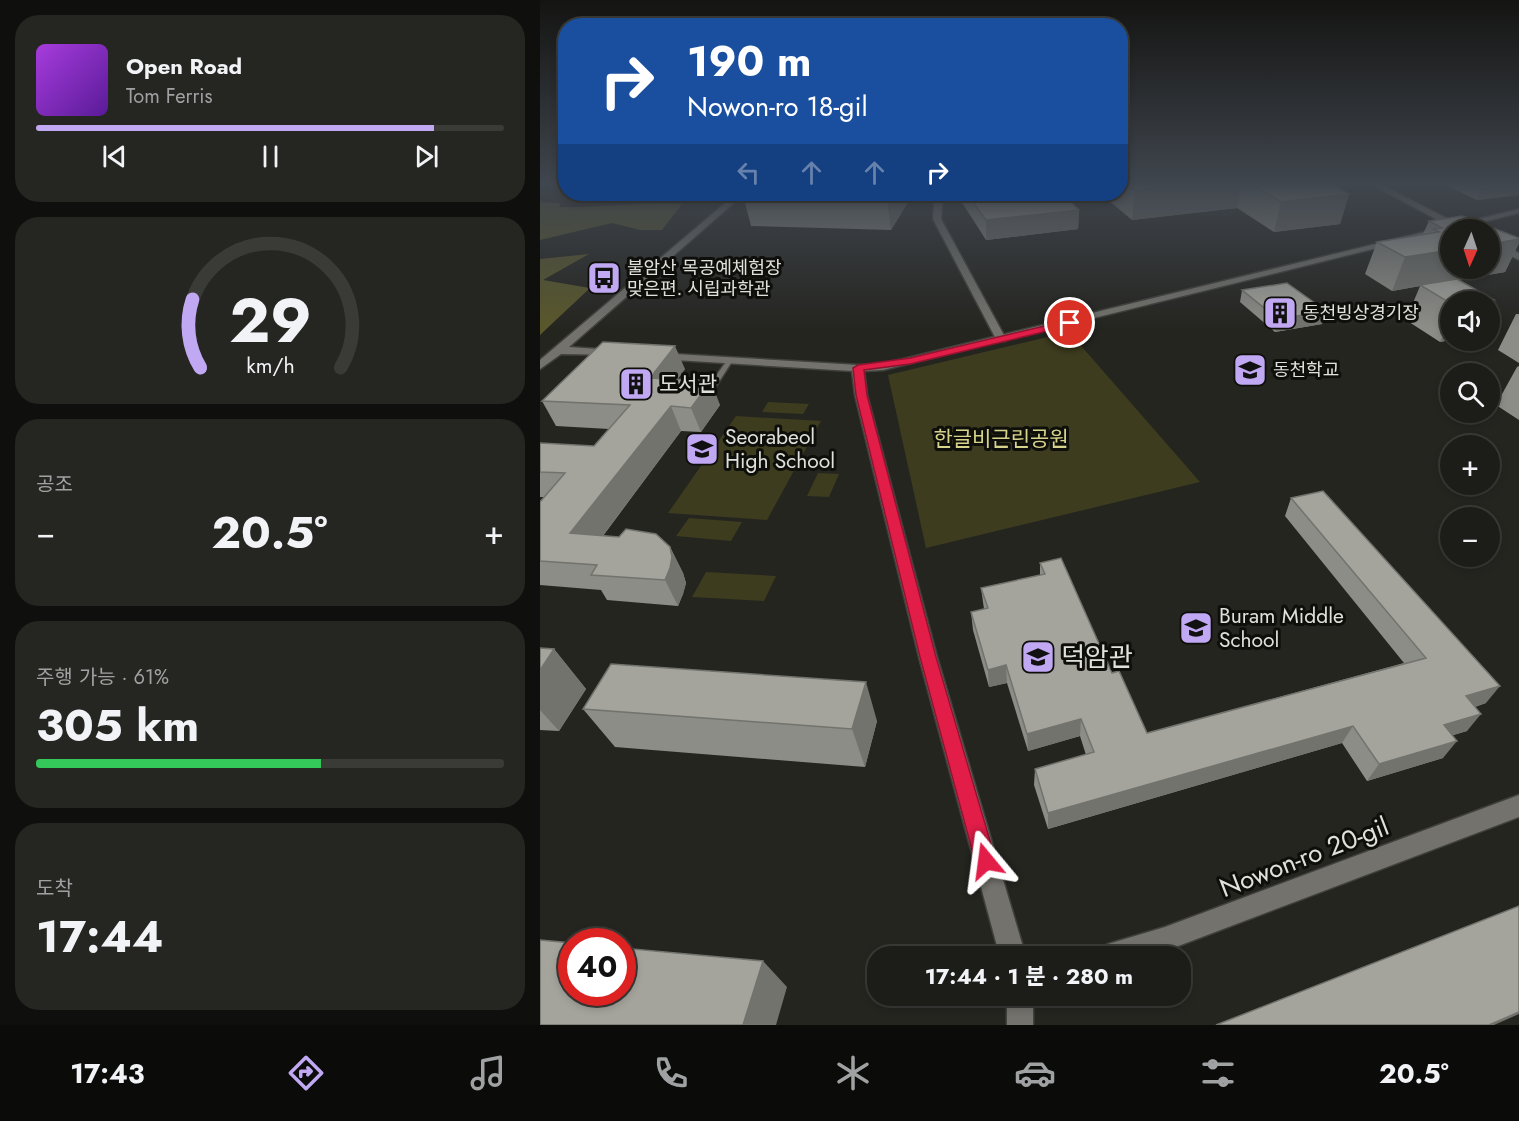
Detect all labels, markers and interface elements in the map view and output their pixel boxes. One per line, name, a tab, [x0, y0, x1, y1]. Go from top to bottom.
text: 190 m	[687, 31, 811, 92]
icon: right	[588, 42, 666, 120]
text: Open Road	[126, 50, 242, 82]
text: Tom Ferris	[126, 82, 213, 111]
text: Nowon-ro 18-gil	[687, 87, 868, 126]
icon: previous	[98, 140, 131, 173]
icon: pause	[254, 140, 287, 173]
icon: next	[410, 140, 443, 173]
icon: left	[732, 156, 765, 189]
icon: ahead	[795, 156, 828, 189]
icon: ahead	[858, 156, 891, 189]
icon: right	[921, 156, 954, 189]
north arrow	[1440, 219, 1500, 279]
map controls	[1440, 219, 1500, 567]
place label: 불암산 목공예체험장 맞은편. 시립과학관	[627, 255, 781, 302]
bus stop icon: 불암산 목공예체험장 맞은편. 시립과학관	[586, 260, 622, 296]
text: 29	[229, 275, 311, 365]
button: sound	[1440, 291, 1500, 351]
building icon: 동천빙상경기장	[1262, 295, 1298, 331]
pin	[1044, 297, 1095, 348]
place label: 동천빙상경기장	[1303, 300, 1419, 326]
icon: arrive	[1053, 306, 1086, 339]
text: km/h	[246, 350, 294, 381]
school or university icon: 동천학교	[1232, 352, 1268, 388]
place label: 동천학교	[1273, 357, 1339, 383]
button: search	[1440, 363, 1500, 423]
building icon: 도서관	[618, 366, 654, 402]
place label: 도서관	[659, 369, 717, 399]
place label: Seorabeol High School	[725, 422, 835, 476]
park label: 한글비근린공원	[933, 424, 1069, 454]
school or university icon: Seorabeol High School	[684, 431, 720, 467]
button: +	[1440, 435, 1500, 495]
text: 공조	[36, 470, 73, 499]
text: 20.5°	[211, 500, 328, 565]
button: −	[1440, 507, 1500, 567]
text: −	[36, 509, 55, 556]
text: +	[484, 509, 504, 556]
place label: Buram Middle School	[1219, 601, 1344, 655]
school or university icon: Buram Middle School	[1178, 610, 1214, 646]
place label: 덕암관	[1061, 638, 1133, 676]
school or university icon: 덕암관	[1020, 639, 1056, 675]
text: 주행 가능 · 61%	[36, 663, 169, 692]
text: 305 km	[36, 693, 199, 758]
street label: Nowon-ro 20-gil	[1214, 807, 1394, 907]
position arrow	[954, 829, 1018, 893]
text: 도착	[36, 874, 73, 903]
text: 17:44	[36, 904, 163, 969]
speed limit sign: 40	[558, 928, 636, 1006]
text: 17:44 · 1 분 · 280 m	[925, 960, 1133, 992]
icon: directions	[285, 1052, 327, 1094]
icon: music	[467, 1052, 509, 1094]
icon: phone	[650, 1052, 692, 1094]
icon: climate	[832, 1052, 874, 1094]
icon: car	[1014, 1052, 1056, 1094]
icon: filters	[1197, 1052, 1239, 1094]
text: 17:43	[70, 1054, 145, 1093]
text: 20.5°	[1379, 1054, 1449, 1093]

